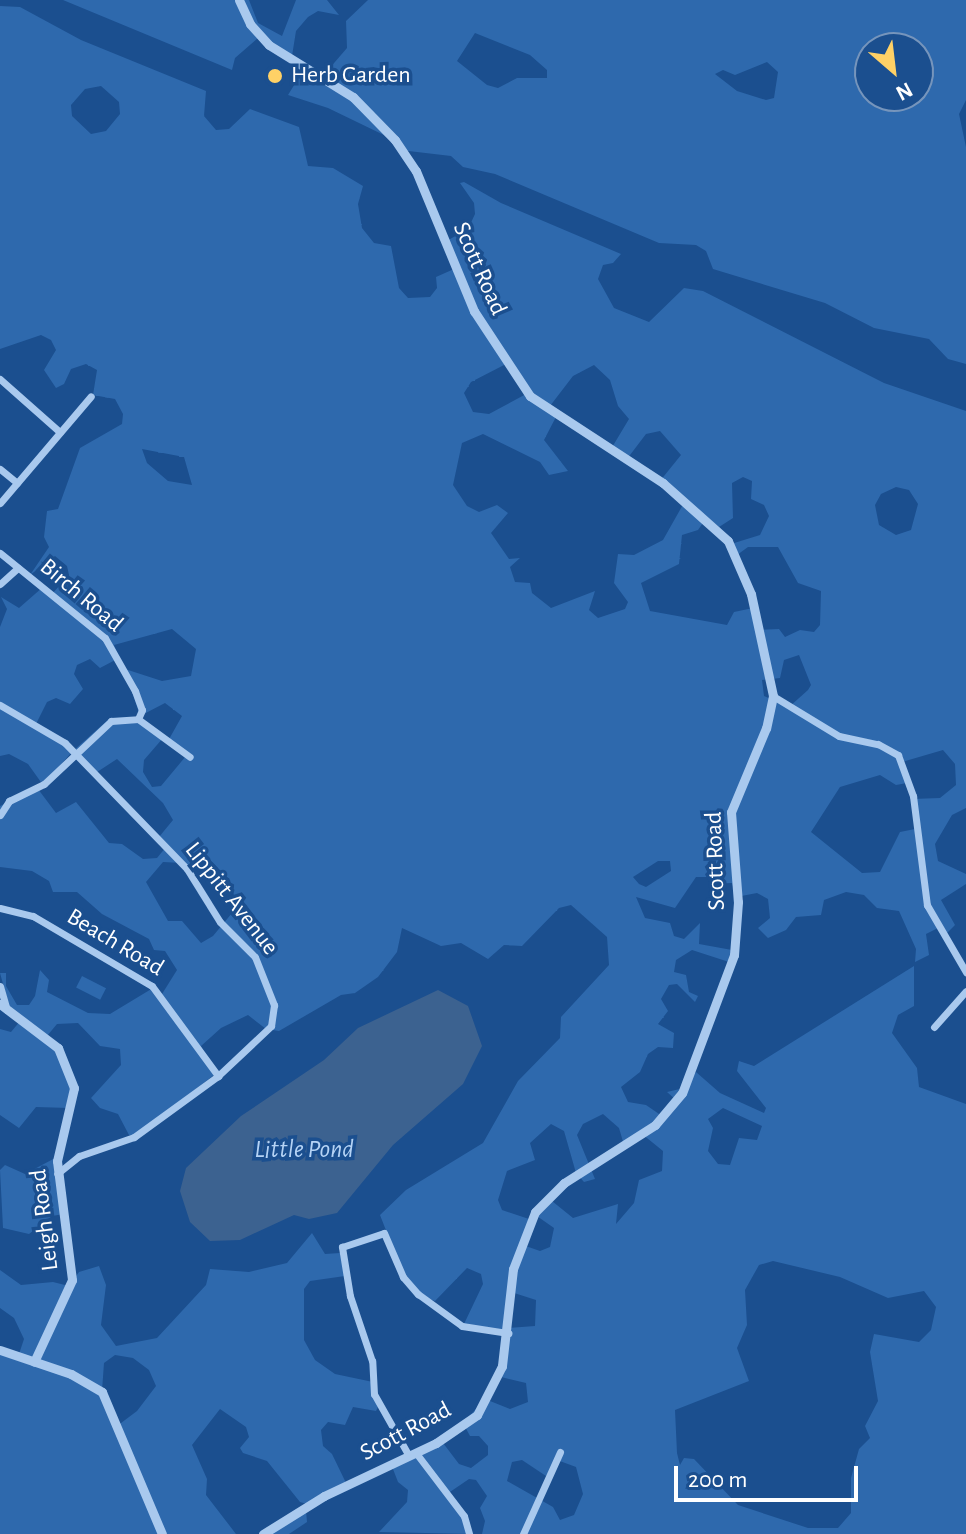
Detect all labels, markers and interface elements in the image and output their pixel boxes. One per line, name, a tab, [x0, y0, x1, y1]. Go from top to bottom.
north arrow	[854, 32, 934, 112]
place label: Herb Garden	[291, 62, 411, 90]
marker: Herb Garden	[266, 67, 284, 85]
text: N	[892, 78, 916, 105]
street label: Scott Road	[446, 218, 512, 320]
street label: Birch Road	[34, 553, 128, 639]
street label: Scott Road	[700, 811, 732, 911]
street label: Lippitt Avenue	[178, 837, 284, 961]
street label: Beach Road	[61, 903, 169, 983]
water label: Little Pond	[254, 1134, 354, 1166]
street label: Leigh Road	[24, 1167, 66, 1273]
street label: Scott Road	[356, 1396, 456, 1468]
scale bar	[678, 1450, 862, 1500]
text: 200 m	[688, 1468, 747, 1492]

